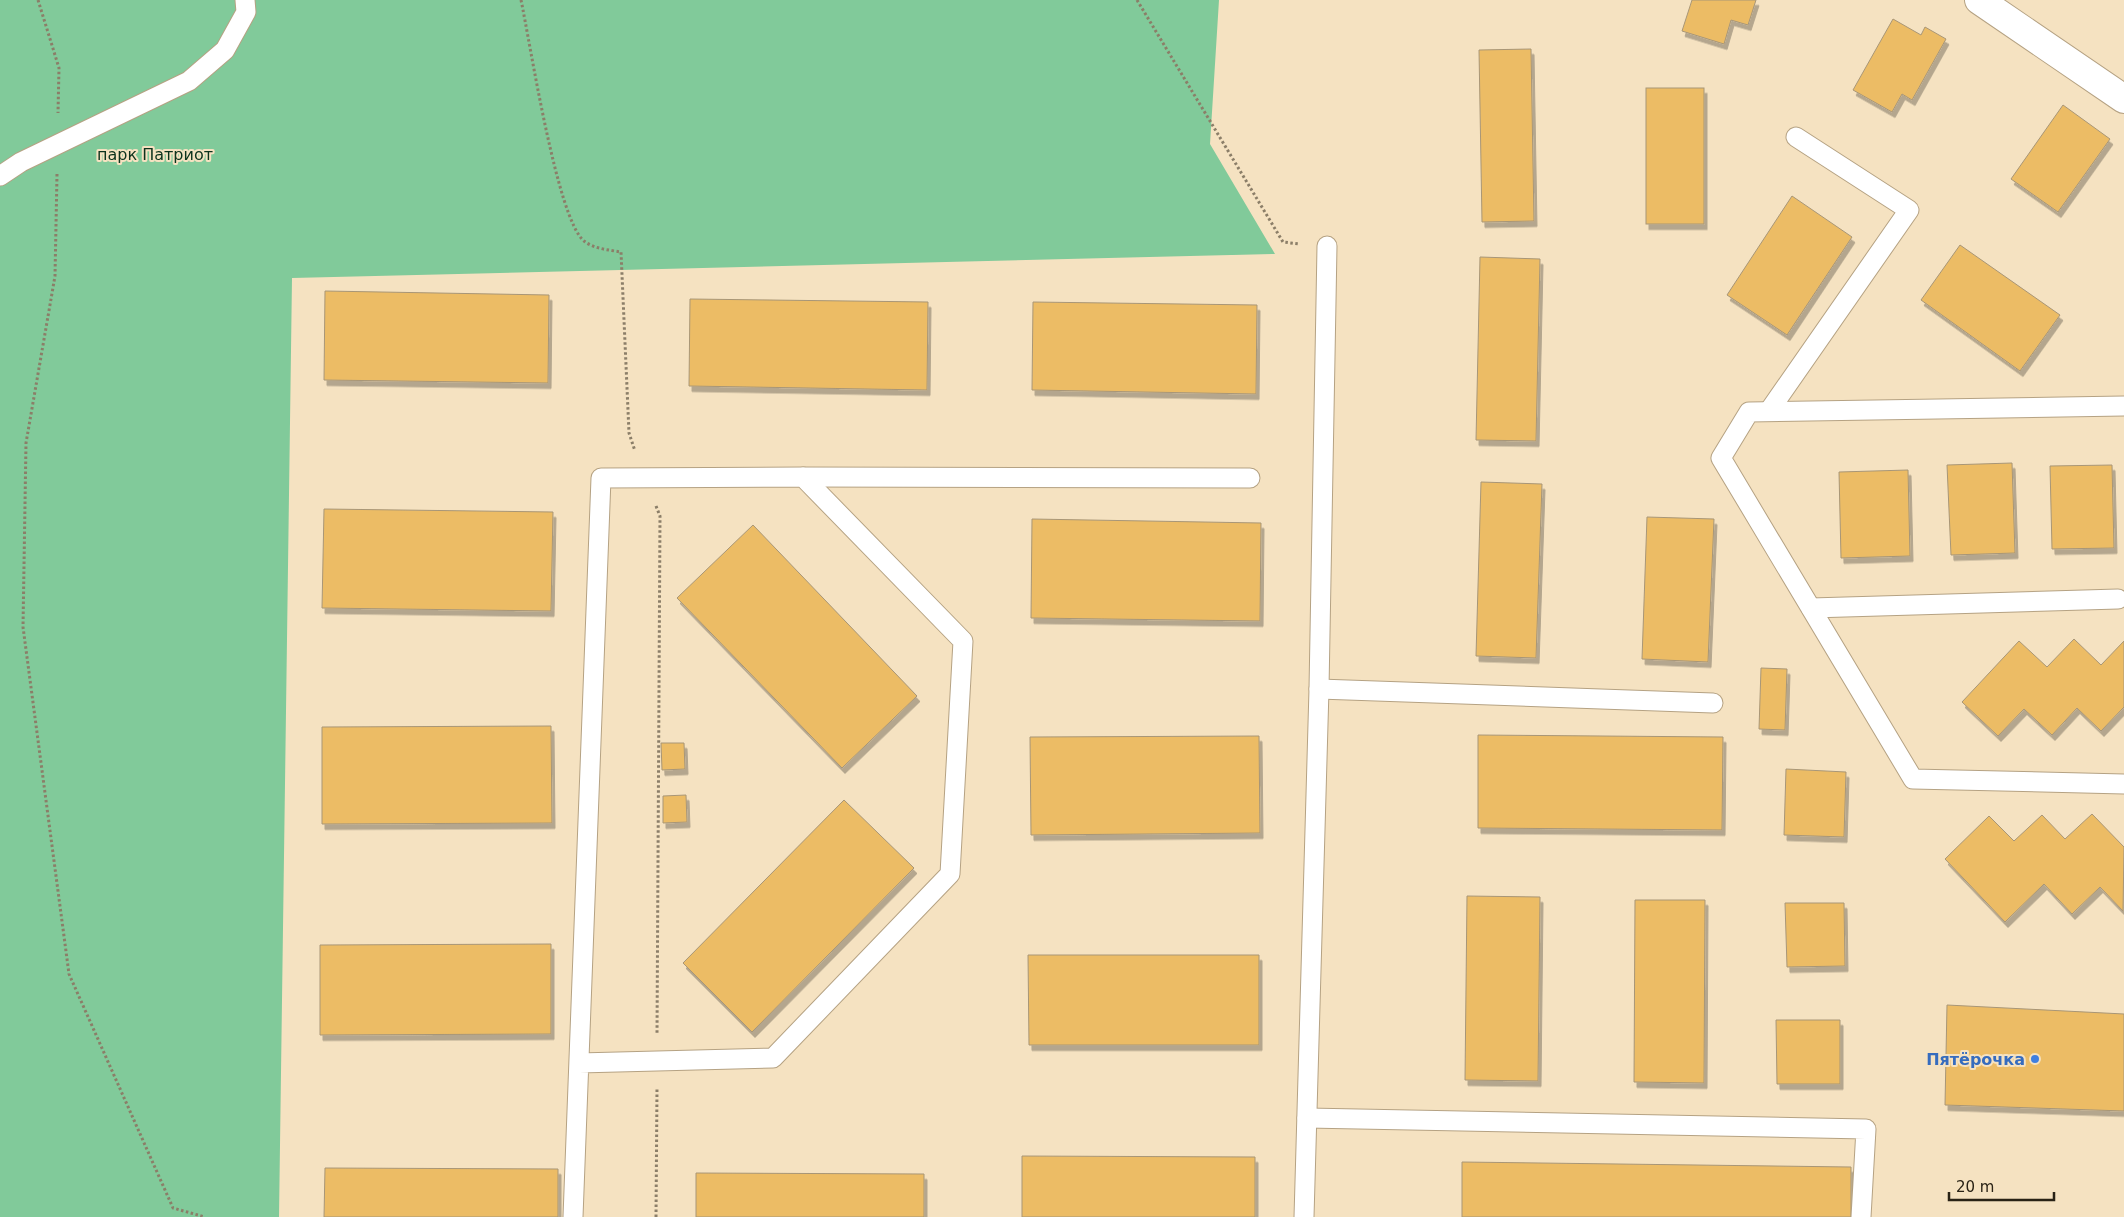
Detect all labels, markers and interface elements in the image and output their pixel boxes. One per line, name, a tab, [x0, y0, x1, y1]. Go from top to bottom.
park label: парк Патриот	[97, 145, 213, 164]
place label: Пятёрочка	[1926, 1050, 2025, 1069]
marker: Пятёрочка	[2029, 1053, 2041, 1065]
scale bar	[1949, 1170, 2054, 1202]
text: 20 m	[1956, 1178, 1994, 1196]

